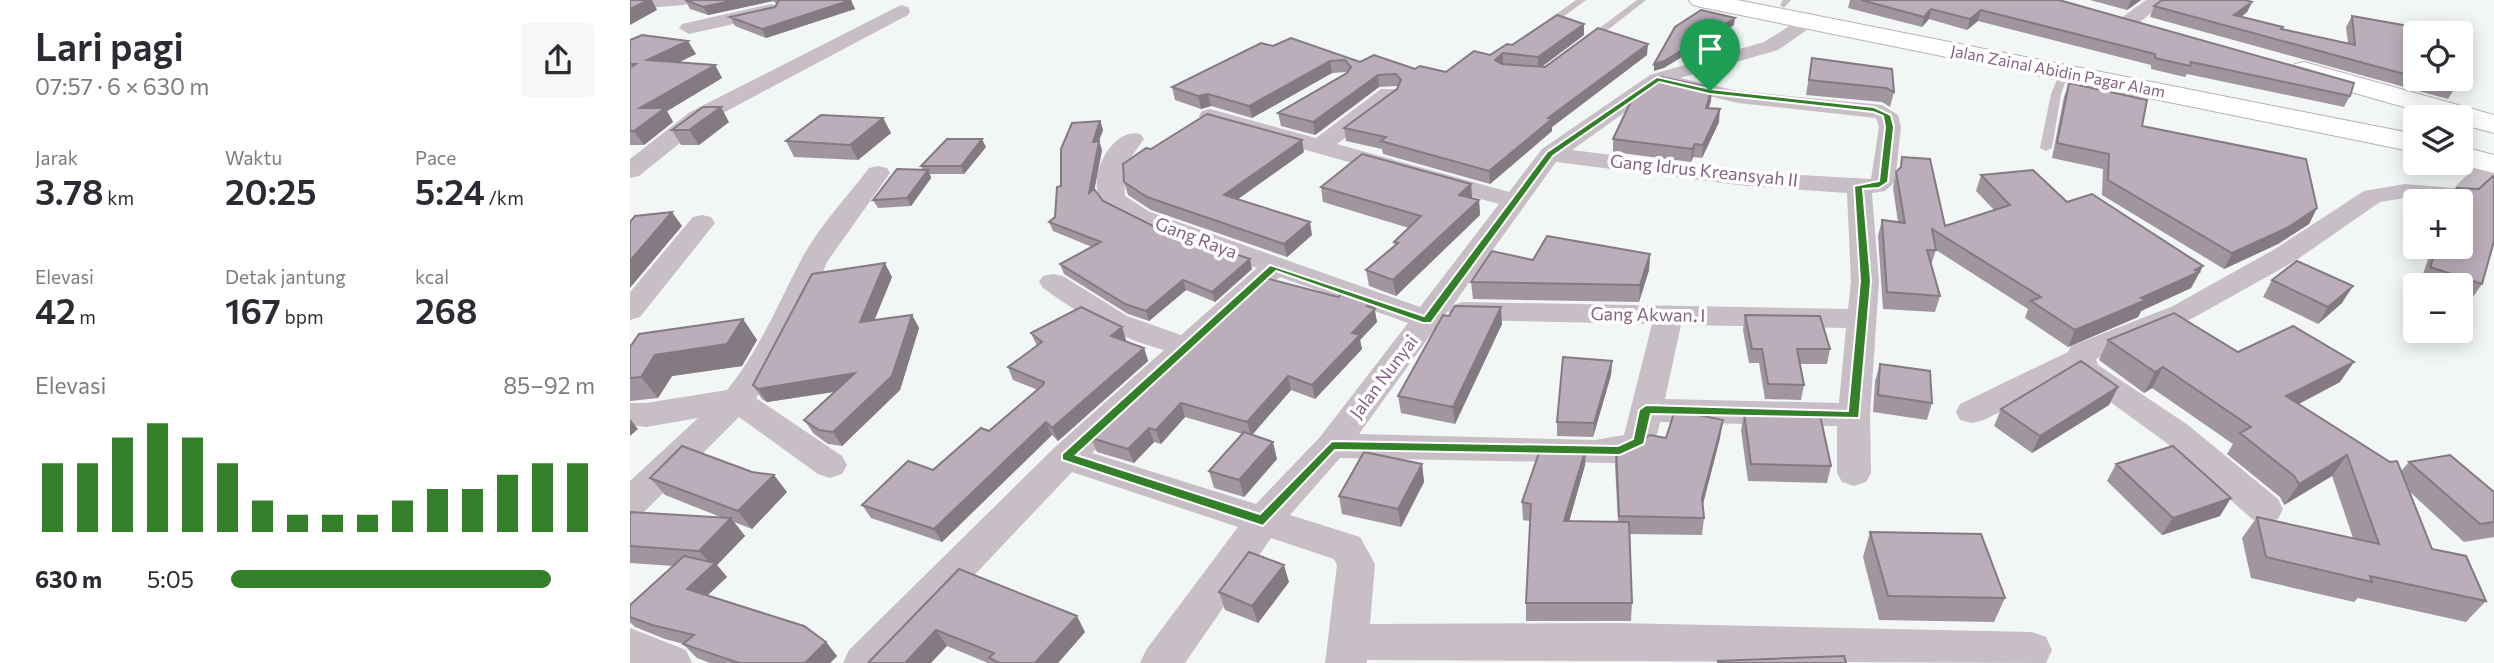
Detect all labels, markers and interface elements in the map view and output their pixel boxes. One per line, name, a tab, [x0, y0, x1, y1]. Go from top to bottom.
pin	[1680, 19, 1740, 91]
map controls	[2403, 21, 2473, 343]
button: locate	[2403, 21, 2473, 91]
text: Lari pagi	[35, 22, 184, 69]
button: share	[521, 23, 595, 97]
icon: arrive	[1691, 30, 1729, 68]
street label: Jalan Zainal Abidin Pagar Alam	[1949, 40, 2167, 101]
text: 07:57 · 6 × 630 m	[35, 72, 209, 100]
button: layers	[2403, 105, 2473, 175]
text: Jarak	[35, 146, 78, 169]
text: Waktu	[225, 146, 282, 169]
text: Pace	[415, 146, 456, 169]
street label: Gang Idrus Kreansyah II	[1609, 149, 1799, 191]
text: 3.78	[35, 169, 104, 212]
text: 20:25	[225, 169, 317, 212]
text: 5:24	[415, 169, 485, 212]
text: km	[104, 186, 134, 209]
text: /km	[485, 186, 524, 209]
button: +	[2403, 189, 2473, 259]
street label: Gang Raya	[1152, 211, 1240, 263]
text: Elevasi	[35, 265, 94, 288]
text: Detak jantung	[225, 265, 346, 288]
text: kcal	[415, 265, 449, 288]
button: −	[2403, 273, 2473, 343]
text: 42	[35, 288, 76, 331]
text: 167	[225, 288, 281, 331]
text: 268	[415, 288, 478, 331]
street label: Gang Akwan. I	[1590, 302, 1706, 326]
text: m	[76, 305, 96, 328]
text: bpm	[281, 305, 323, 328]
street label: Jalan Nunyai	[1345, 330, 1422, 423]
text: Elevasi	[35, 371, 106, 399]
text: 85–92 m	[503, 371, 595, 399]
text: 630 m	[35, 565, 102, 593]
text: 5:05	[147, 565, 194, 593]

